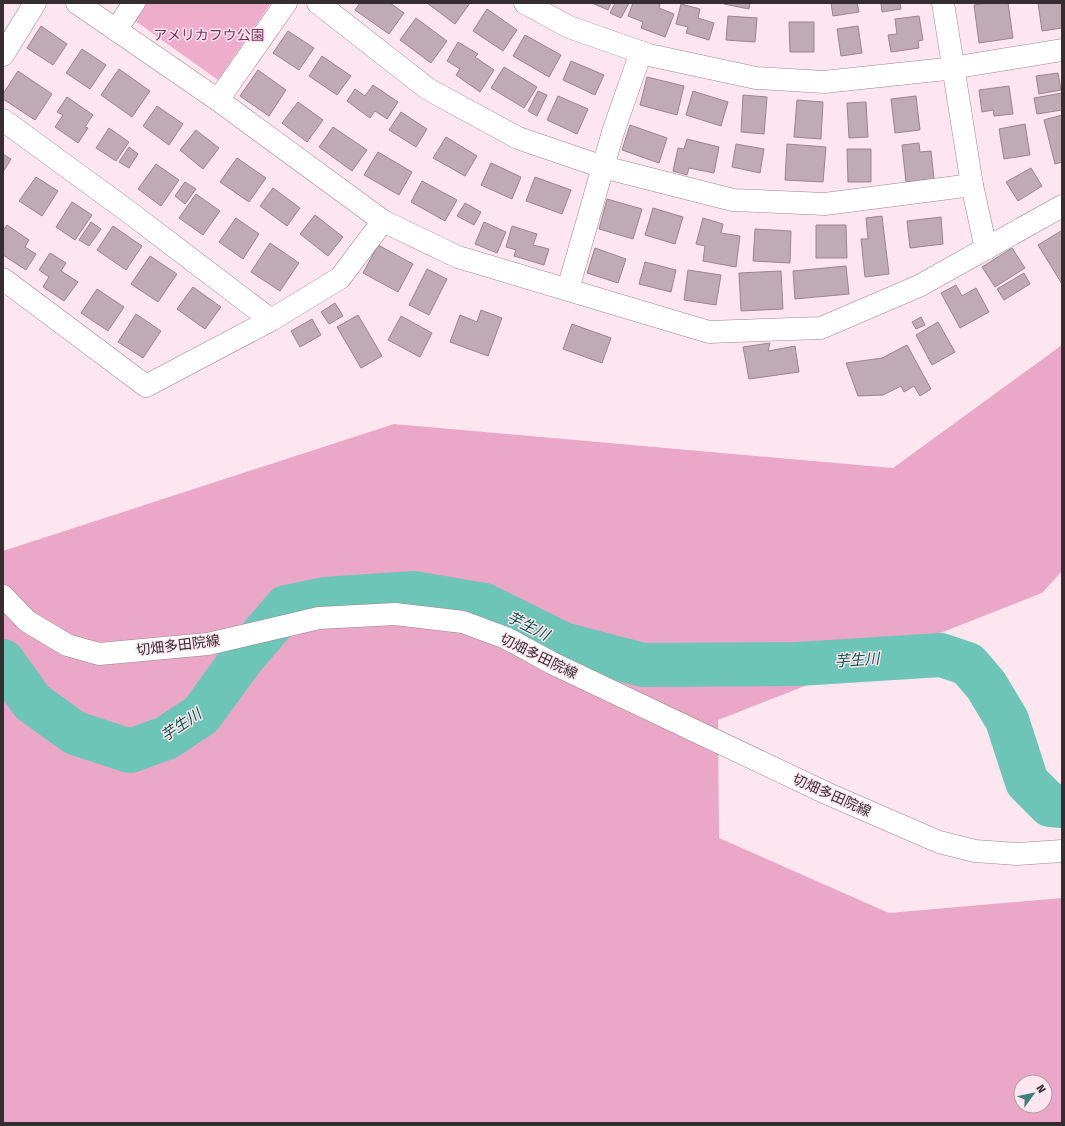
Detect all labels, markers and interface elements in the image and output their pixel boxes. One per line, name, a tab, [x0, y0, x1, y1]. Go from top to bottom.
park label: アメリカフウ公園	[153, 27, 265, 44]
water label: 芋生川	[504, 608, 554, 645]
street label: 切畑多田院線	[497, 630, 580, 683]
street label: 切畑多田院線	[135, 632, 221, 659]
water label: 芋生川	[834, 649, 882, 671]
water label: 芋生川	[157, 704, 206, 745]
street label: 切畑多田院線	[790, 771, 874, 820]
north arrow	[1013, 1074, 1053, 1114]
text: N	[1034, 1082, 1048, 1095]

